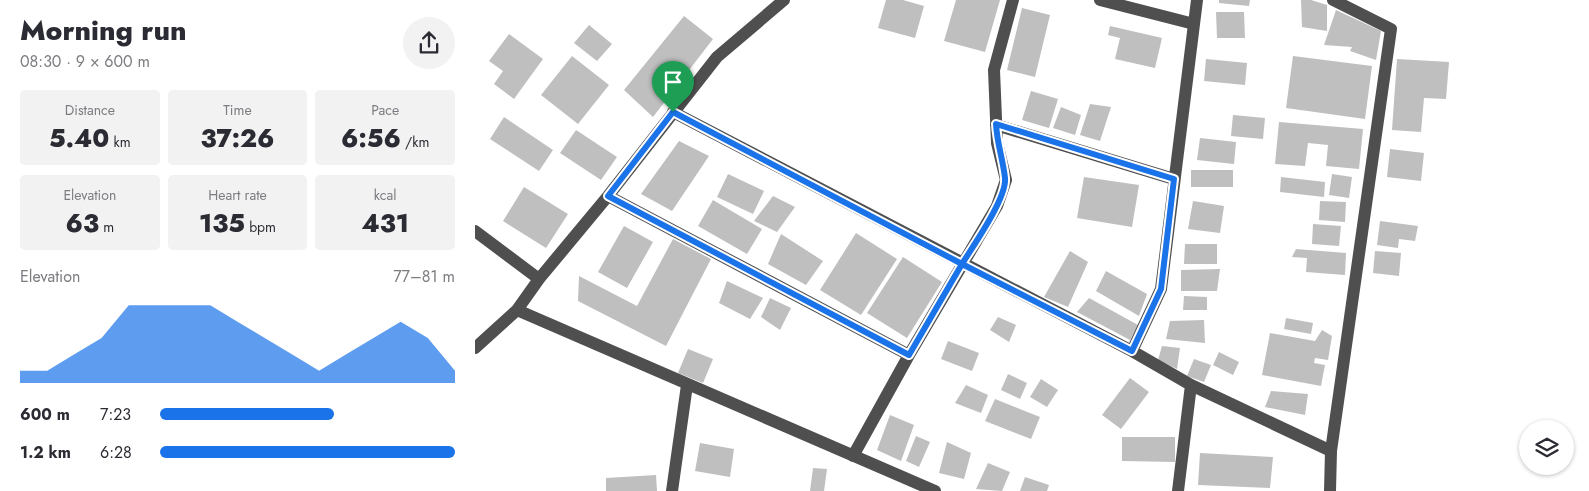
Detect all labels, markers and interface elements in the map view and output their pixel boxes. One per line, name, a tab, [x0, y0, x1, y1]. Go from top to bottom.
text: Morning run	[20, 10, 186, 51]
button: share	[403, 17, 455, 69]
text: 08:30 · 9 × 600 m	[20, 50, 150, 73]
pin	[652, 61, 694, 112]
icon: arrive	[659, 68, 687, 96]
text: Distance	[65, 100, 115, 120]
text: Time	[223, 100, 252, 120]
text: Pace	[371, 100, 399, 120]
text: 5.40	[49, 120, 109, 156]
text: 37:26	[200, 120, 275, 156]
text: 6:56	[341, 120, 401, 156]
text: km	[109, 132, 131, 152]
text: /km	[401, 132, 429, 152]
text: Elevation	[63, 185, 116, 205]
text: Heart rate	[208, 185, 267, 205]
text: kcal	[374, 185, 396, 205]
text: 63	[66, 205, 99, 241]
text: 135	[199, 205, 245, 241]
text: 431	[361, 205, 409, 241]
text: m	[99, 217, 114, 237]
text: bpm	[245, 217, 276, 237]
text: Elevation	[20, 265, 80, 288]
text: 77–81 m	[393, 265, 455, 288]
text: 600 m	[20, 403, 70, 426]
text: 7:23	[100, 403, 131, 426]
map controls	[1519, 420, 1574, 475]
button: layers	[1519, 420, 1574, 475]
text: 1.2 km	[20, 441, 71, 464]
text: 6:28	[100, 441, 132, 464]

